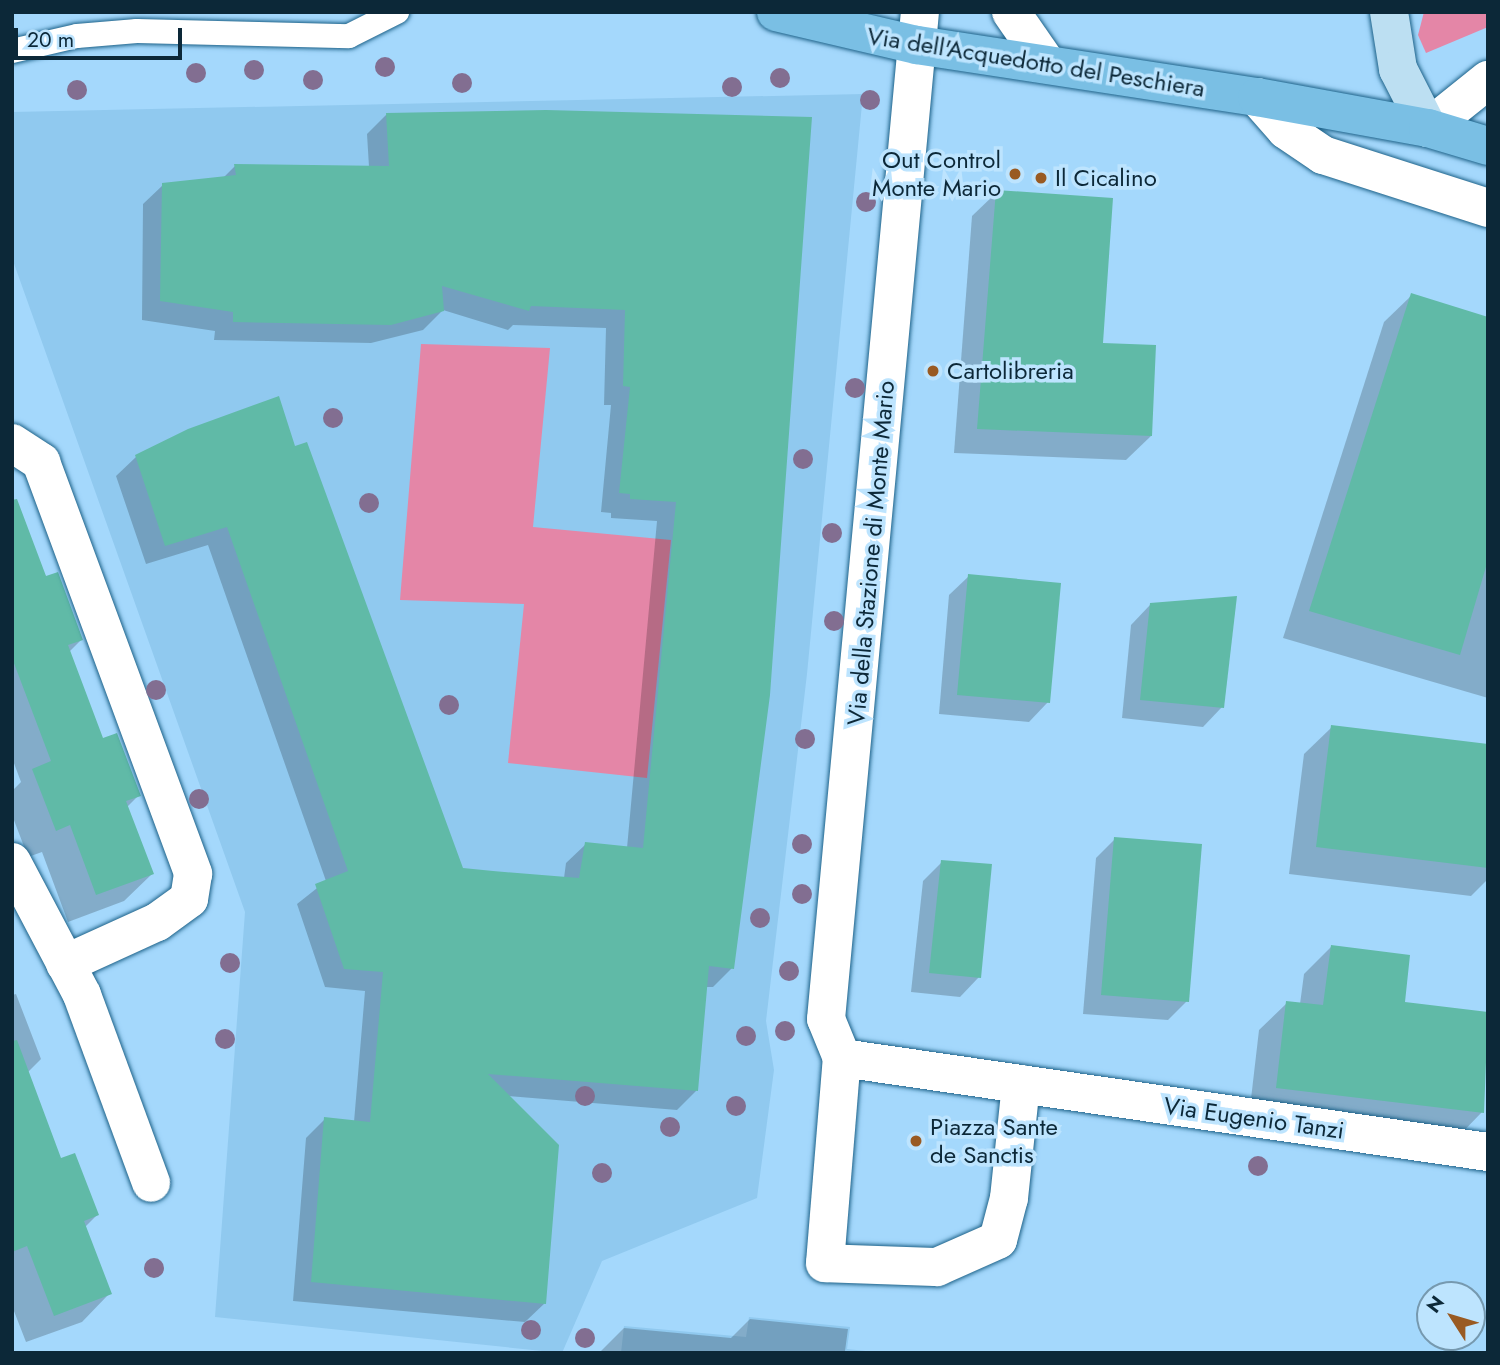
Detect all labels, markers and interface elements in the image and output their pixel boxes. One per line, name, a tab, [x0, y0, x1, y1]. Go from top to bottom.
scale bar	[18, 14, 186, 58]
street label: Via dell'Acquedotto del Peschiera	[865, 21, 1207, 103]
text: 20 m	[27, 25, 74, 55]
place label: Out Control Monte Mario	[872, 146, 1001, 202]
place label: Il Cicalino	[1055, 164, 1157, 192]
marker: Out Control Monte Mario	[1007, 166, 1023, 182]
marker: Il Cicalino	[1033, 170, 1049, 186]
place label: Cartolibreria	[947, 357, 1074, 385]
marker: Cartolibreria	[925, 363, 941, 379]
street label: Via della Stazione di Monte Mario	[842, 380, 900, 726]
street label: Via Eugenio Tanzi	[1162, 1091, 1346, 1145]
place label: Piazza Sante de Sanctis	[930, 1113, 1058, 1169]
marker: Piazza Sante de Sanctis	[908, 1133, 924, 1149]
north arrow	[1416, 1281, 1486, 1351]
text: N	[1420, 1290, 1451, 1318]

